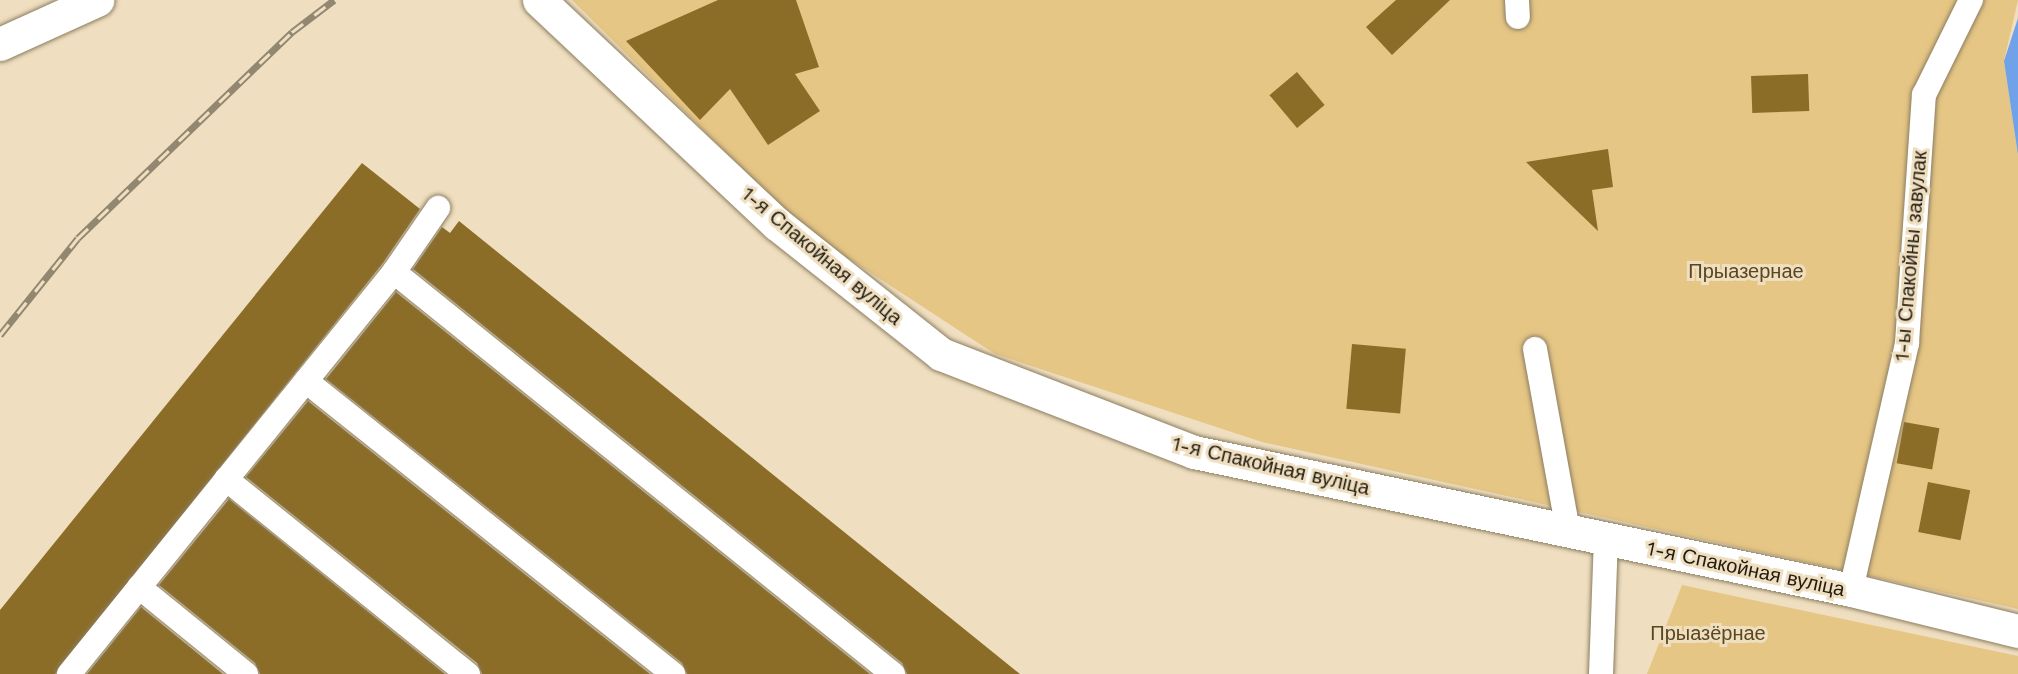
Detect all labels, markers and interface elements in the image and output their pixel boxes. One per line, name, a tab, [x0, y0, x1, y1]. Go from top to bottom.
street label: 1-ы Спакойны завулак	[1890, 150, 1932, 362]
street label: 1-я Спакойная вуліца	[737, 182, 907, 330]
park label: Прыазернае	[1688, 259, 1804, 283]
street label: 1-я Спакойная вуліца	[1170, 432, 1372, 500]
street label: 1-я Спакойная вуліца	[1645, 536, 1847, 602]
park label: Прыазёрнае	[1650, 621, 1766, 645]

